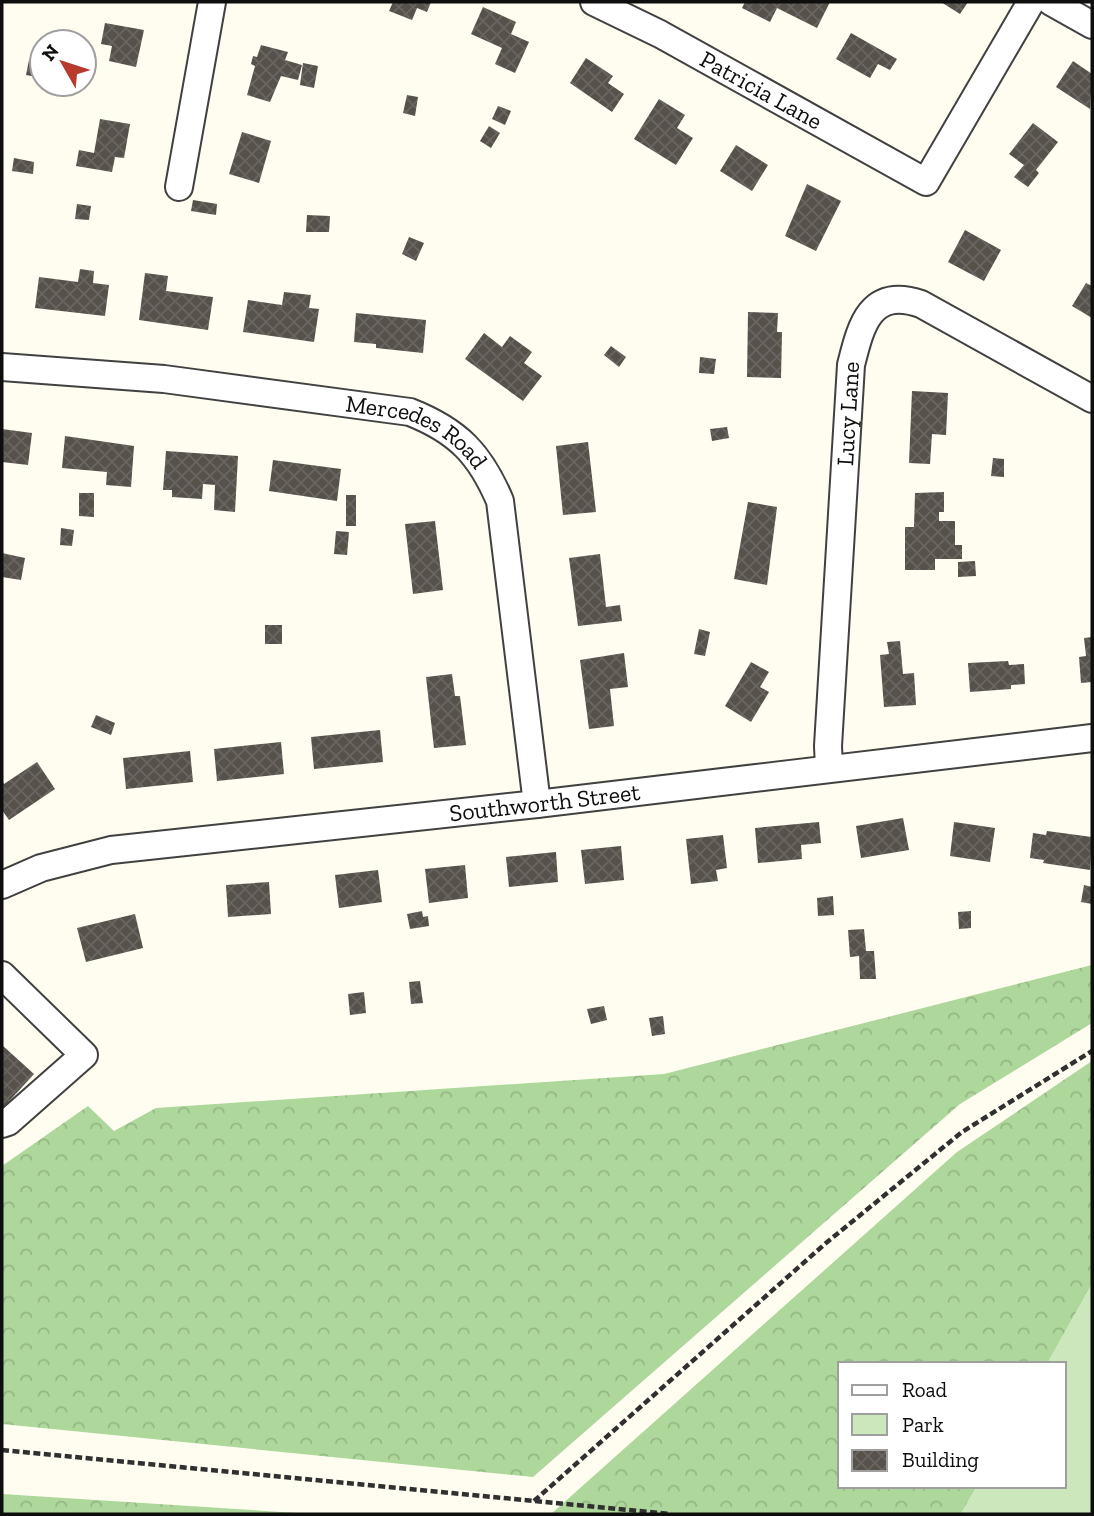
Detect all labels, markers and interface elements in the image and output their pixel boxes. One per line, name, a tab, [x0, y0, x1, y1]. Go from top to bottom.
north arrow	[28, 28, 98, 98]
text: N	[37, 40, 64, 65]
street label: Patricia Lane	[695, 44, 828, 135]
street label: Lucy Lane	[830, 361, 865, 467]
street label: Mercedes Road	[344, 389, 494, 474]
street label: Southworth Street	[448, 777, 642, 827]
legend	[838, 1362, 1066, 1488]
text: Road	[902, 1377, 948, 1402]
text: Park	[902, 1412, 944, 1437]
text: Building	[902, 1447, 979, 1472]

